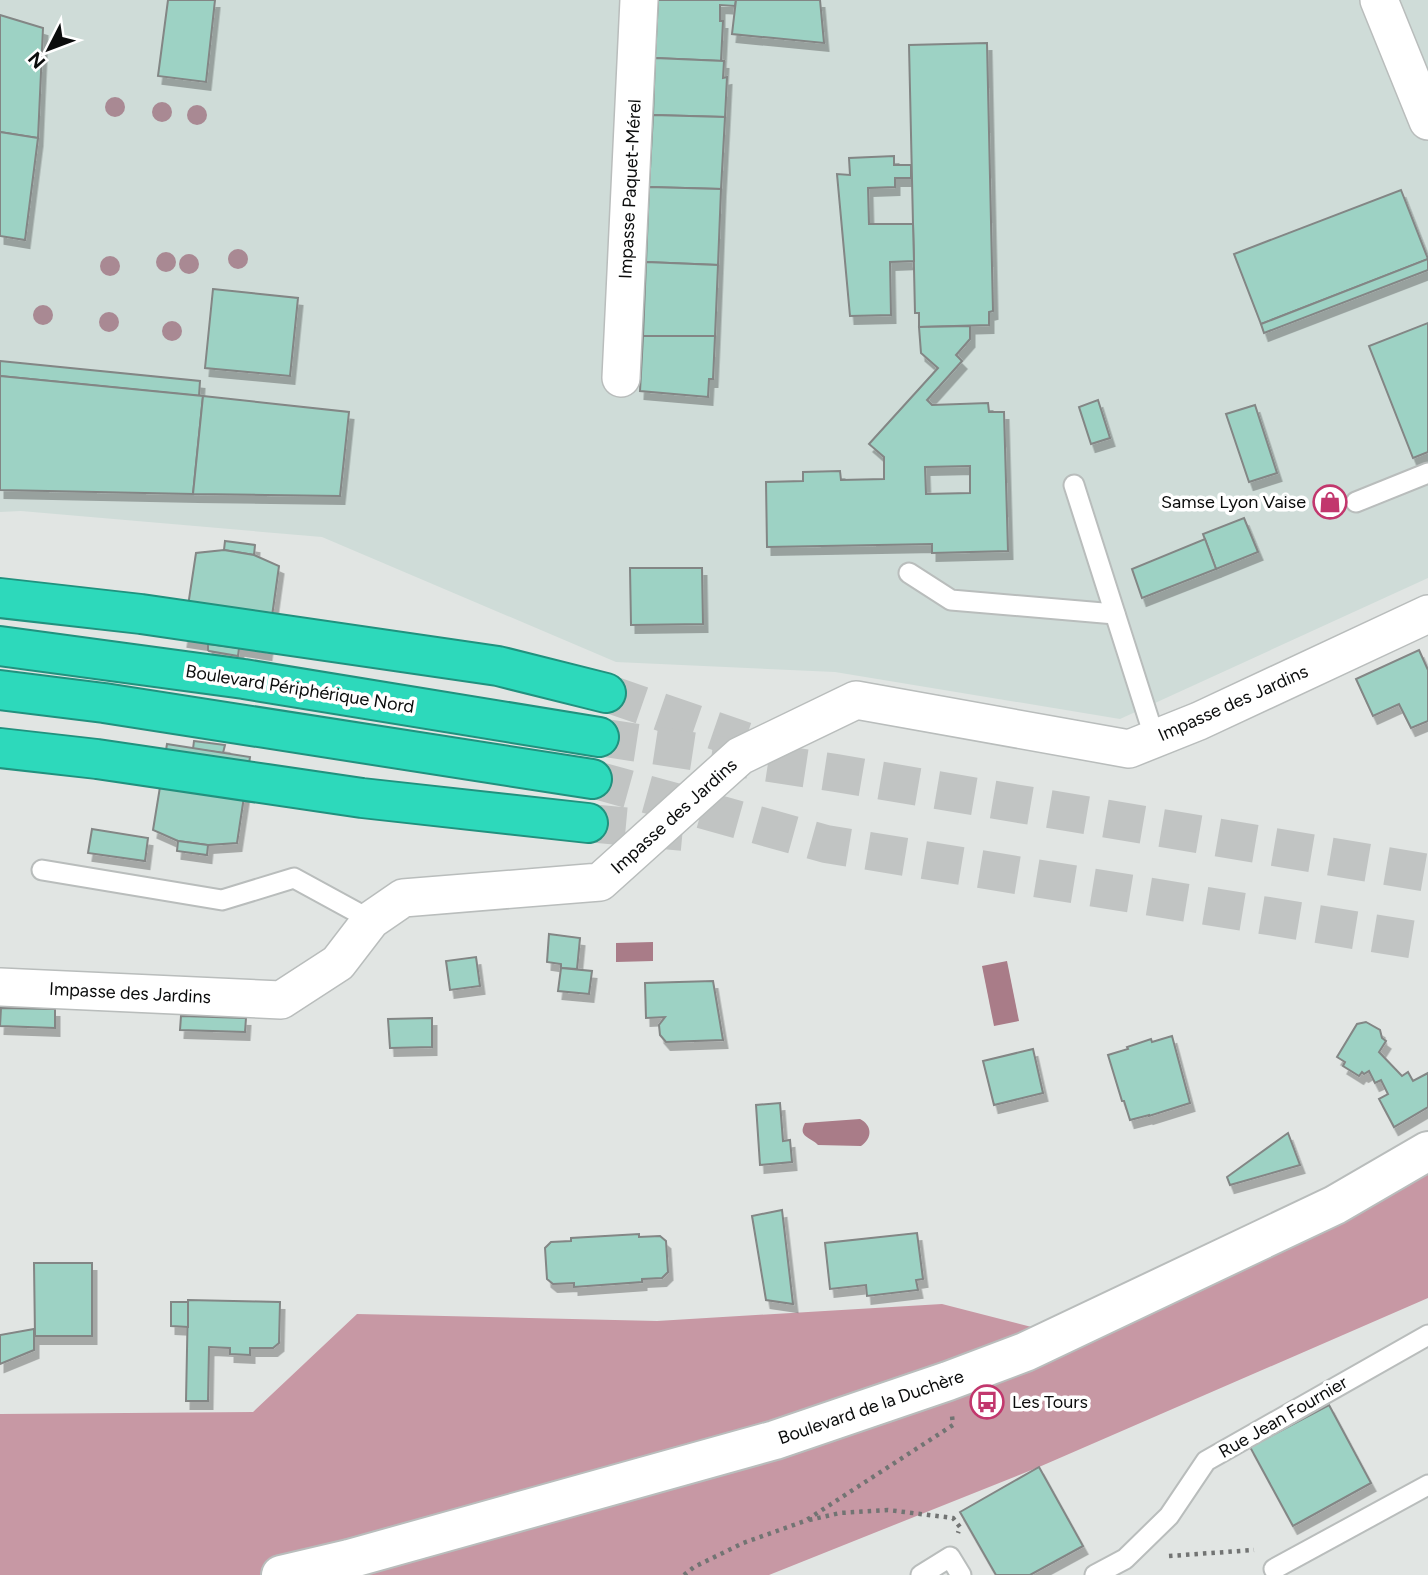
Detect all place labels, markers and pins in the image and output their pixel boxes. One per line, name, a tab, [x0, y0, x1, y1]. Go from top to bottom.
shop icon: Samse Lyon Vaise	[1311, 483, 1349, 521]
place label: Samse Lyon Vaise	[1161, 491, 1306, 513]
bus stop icon: Les Tours	[968, 1383, 1006, 1421]
place label: Les Tours	[1012, 1391, 1088, 1413]

